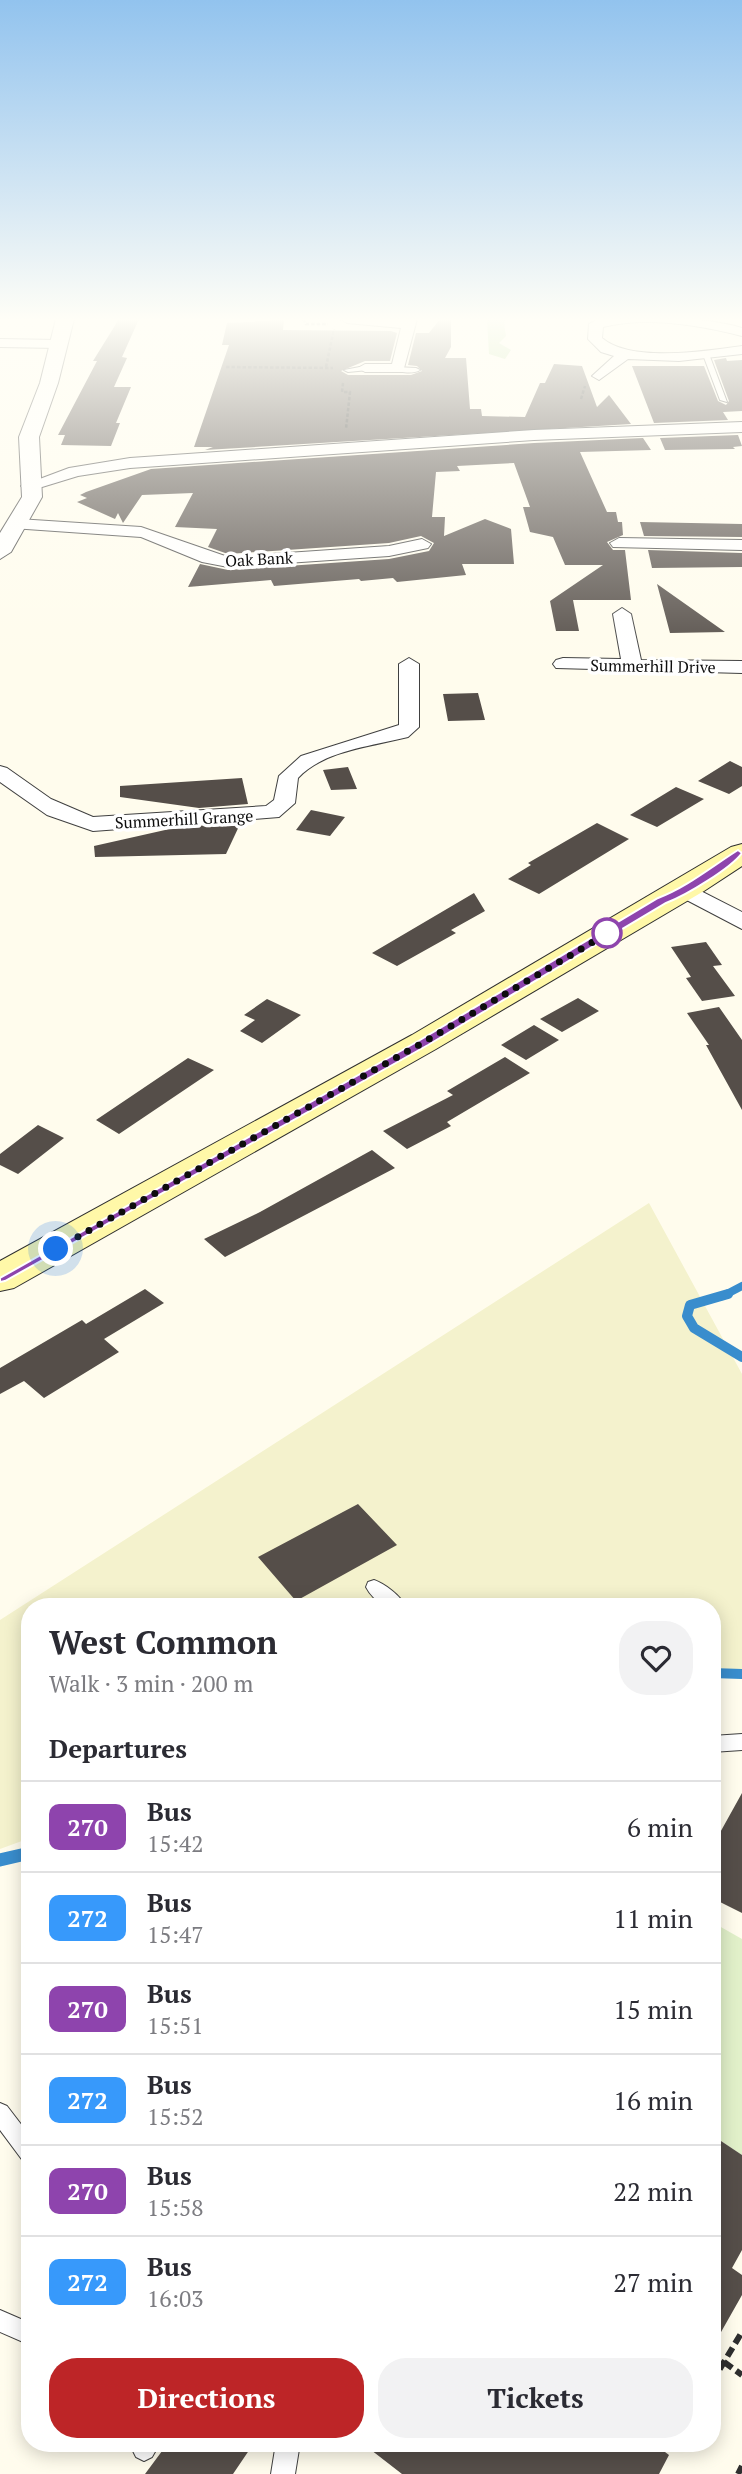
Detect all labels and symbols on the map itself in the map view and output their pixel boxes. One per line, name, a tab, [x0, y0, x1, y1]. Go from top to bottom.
street label: Oak Bank	[225, 546, 294, 572]
street label: Summerhill Drive	[590, 654, 716, 678]
street label: Summerhill Grange	[114, 804, 254, 834]
unlabelled marker	[592, 918, 622, 948]
your location	[38, 1231, 73, 1266]

